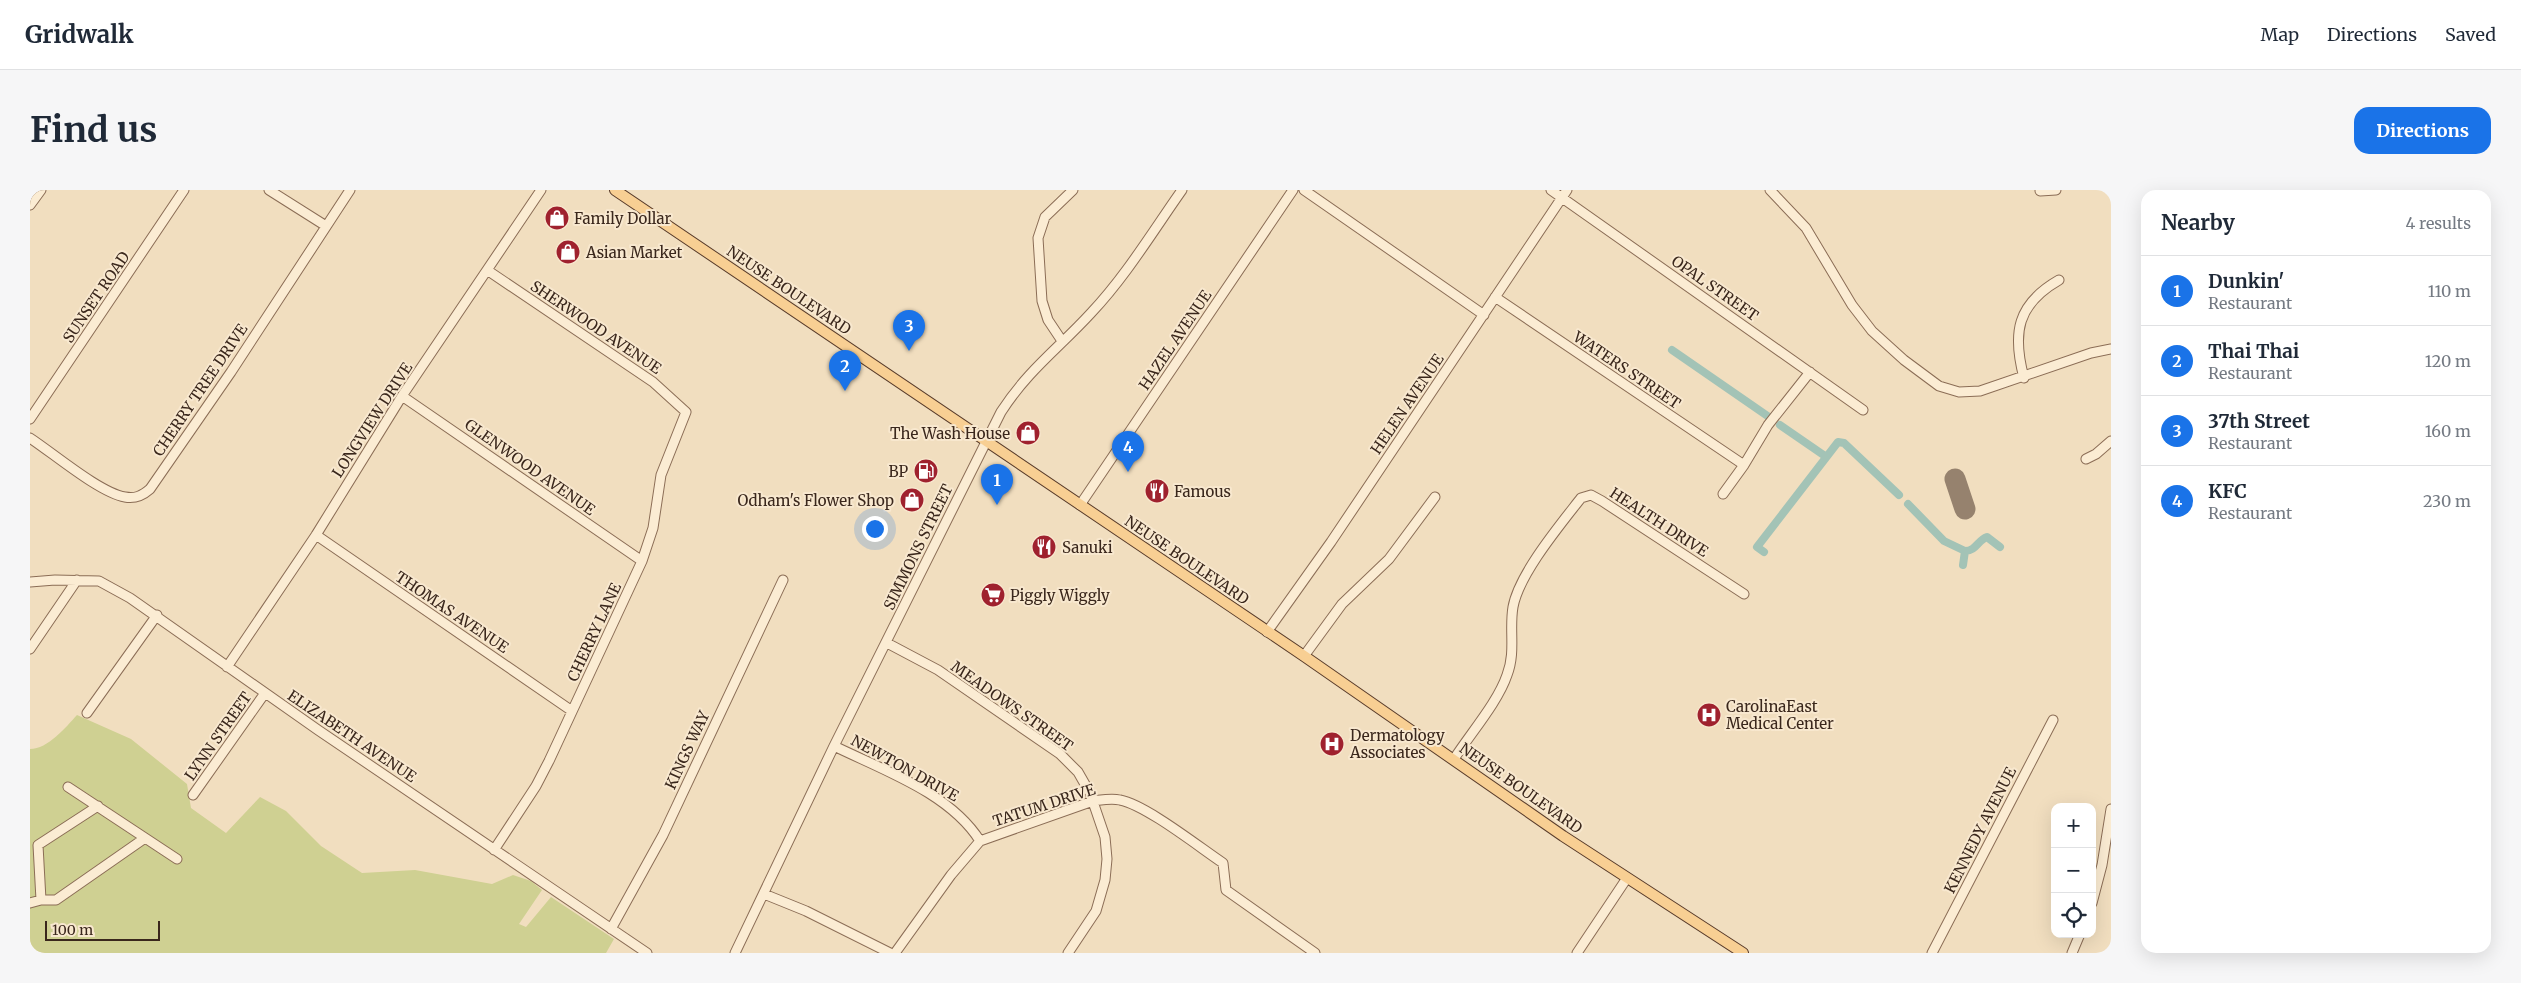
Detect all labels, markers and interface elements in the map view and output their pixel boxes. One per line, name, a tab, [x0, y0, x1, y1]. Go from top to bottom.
text: Gridwalk	[25, 19, 134, 50]
text: Map	[2261, 23, 2299, 46]
text: Directions	[2327, 23, 2417, 46]
text: Saved	[2445, 23, 2496, 46]
button: Directions	[2354, 107, 2491, 154]
text: Find us	[30, 108, 157, 152]
shop icon: Family Dollar	[544, 205, 570, 231]
place label: Family Dollar	[574, 209, 671, 228]
text: Nearby	[2161, 209, 2235, 236]
text: 4 results	[2405, 213, 2471, 233]
shop icon: Asian Market	[555, 239, 581, 265]
street label: NEUSE BOULEVARD	[723, 241, 855, 339]
place label: Asian Market	[585, 243, 682, 262]
street label: SUNSET ROAD	[58, 248, 134, 346]
street label: OPAL STREET	[1668, 251, 1762, 325]
text: Dunkin'	[2208, 269, 2284, 293]
street label: SHERWOOD AVENUE	[527, 276, 665, 378]
text: 1	[2173, 281, 2181, 301]
text: 110 m	[2428, 281, 2471, 301]
street label: HAZEL AVENUE	[1135, 286, 1216, 394]
text: Restaurant	[2208, 293, 2292, 313]
pin: 3	[893, 310, 925, 351]
street label: CHERRY TREE DRIVE	[149, 320, 252, 460]
street label: WATERS STREET	[1569, 327, 1685, 413]
text: Thai Thai	[2208, 339, 2299, 363]
pin: 2	[829, 350, 861, 391]
street label: HELEN AVENUE	[1366, 350, 1448, 458]
text: 2	[2172, 351, 2182, 371]
text: 120 m	[2425, 351, 2471, 371]
street label: LONGVIEW DRIVE	[328, 359, 417, 481]
text: Restaurant	[2208, 363, 2292, 383]
text: 37th Street	[2208, 409, 2310, 433]
street label: GLENWOOD AVENUE	[461, 415, 599, 519]
shop icon: The Wash House	[1015, 420, 1041, 446]
text: 3	[2172, 421, 2182, 441]
text: 160 m	[2425, 421, 2471, 441]
place label: The Wash House	[890, 424, 1010, 443]
pin: 4	[1112, 431, 1144, 472]
text: Restaurant	[2208, 433, 2292, 453]
fuel station icon: BP	[913, 458, 939, 484]
place label: BP	[889, 462, 908, 481]
pin: 1	[981, 464, 1013, 505]
restaurant icon: Famous	[1144, 478, 1170, 504]
text: KFC	[2208, 479, 2247, 503]
street label: SIMMONS STREET	[879, 480, 957, 613]
place label: Famous	[1174, 482, 1231, 501]
street label: HEALTH DRIVE	[1606, 483, 1712, 561]
shop icon: Odham's Flower Shop	[899, 487, 925, 513]
place label: Odham's Flower Shop	[737, 491, 894, 510]
text: 4	[2172, 491, 2182, 511]
text: 230 m	[2423, 491, 2471, 511]
text: Restaurant	[2208, 503, 2292, 523]
street label: NEUSE BOULEVARD	[1121, 511, 1253, 609]
your location	[862, 516, 888, 542]
restaurant icon: Sanuki	[1031, 534, 1057, 560]
place label: Sanuki	[1062, 538, 1113, 557]
street label: THOMAS AVENUE	[392, 567, 513, 657]
street label: CHERRY LANE	[563, 579, 625, 684]
supermarket icon: Piggly Wiggly	[980, 582, 1006, 608]
place label: Piggly Wiggly	[1010, 586, 1110, 605]
street label: MEADOWS STREET	[947, 657, 1077, 756]
street label: ELIZABETH AVENUE	[284, 686, 420, 786]
street label: LYNN STREET	[180, 688, 256, 784]
place label: CarolinaEast Medical Center	[1726, 697, 1834, 733]
hospital icon: CarolinaEast Medical Center	[1696, 702, 1722, 728]
street label: KINGS WAY	[661, 708, 714, 792]
place label: Dermatology Associates	[1349, 726, 1445, 762]
street label: NEWTON DRIVE	[848, 731, 962, 806]
hospital icon: Dermatology Associates	[1319, 731, 1345, 757]
street label: NEUSE BOULEVARD	[1456, 738, 1586, 838]
street label: KENNEDY AVENUE	[1940, 763, 2020, 896]
street label: TATUM DRIVE	[990, 779, 1098, 830]
map controls	[2051, 803, 2096, 938]
button: +	[2051, 803, 2096, 848]
button: −	[2051, 848, 2096, 893]
button: locate	[2051, 893, 2096, 938]
scale bar	[45, 918, 160, 941]
text: 100 m	[52, 921, 93, 939]

